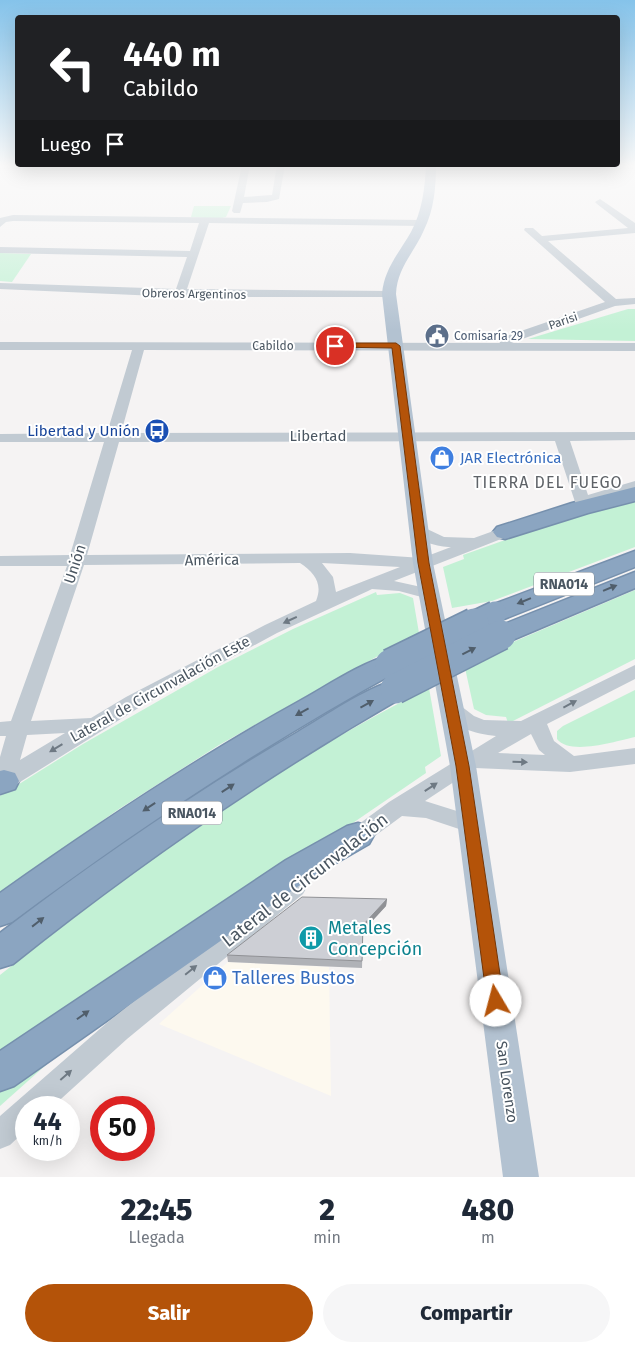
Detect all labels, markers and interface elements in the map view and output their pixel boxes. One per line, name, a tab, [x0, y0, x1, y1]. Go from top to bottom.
text: 440 m	[123, 33, 221, 75]
icon: left	[40, 35, 105, 100]
text: Cabildo	[123, 75, 199, 102]
icon: arrive	[101, 130, 129, 158]
text: Luego	[40, 133, 91, 156]
street label: Obreros Argentinos	[142, 286, 247, 302]
street label: Parisi	[547, 310, 579, 332]
public building icon: Comisaría 29	[424, 323, 450, 349]
pin	[314, 325, 356, 367]
place label: Comisaría 29	[454, 329, 523, 343]
icon: arrive	[321, 332, 349, 360]
street label: Cabildo	[252, 339, 294, 353]
bus stop icon: Libertad y Unión	[144, 418, 170, 444]
place label: Libertad y Unión	[27, 422, 140, 440]
street label: Libertad	[289, 427, 347, 445]
shop icon: JAR Electrónica	[429, 445, 455, 471]
place label: JAR Electrónica	[460, 449, 562, 467]
district label: TIERRA DEL FUEGO	[473, 473, 623, 492]
street label: Unión	[60, 542, 90, 586]
street label: América	[184, 551, 240, 569]
road number: RNA014	[534, 572, 594, 596]
one-way arrow	[603, 584, 617, 592]
one-way arrow	[517, 597, 531, 605]
one-way arrow	[283, 616, 297, 624]
street label: Lateral de Circunvalación Este	[67, 632, 253, 746]
one-way arrow	[462, 647, 476, 655]
one-way arrow	[361, 700, 374, 709]
one-way arrow	[563, 700, 577, 708]
one-way arrow	[294, 708, 309, 716]
one-way arrow	[49, 743, 62, 752]
one-way arrow	[512, 759, 528, 767]
one-way arrow	[424, 782, 437, 791]
one-way arrow	[221, 783, 235, 793]
road number: RNA014	[162, 801, 222, 824]
one-way arrow	[142, 802, 156, 812]
street label: Lateral de Circunvalación	[218, 808, 392, 952]
one-way arrow	[31, 917, 44, 928]
place label: Metales Concepción	[328, 917, 422, 960]
building icon: Metales Concepción	[298, 925, 324, 951]
one-way arrow	[184, 965, 197, 976]
shop icon: Talleres Bustos	[202, 965, 228, 991]
place label: Talleres Bustos	[232, 967, 355, 989]
position arrow	[469, 974, 521, 1026]
one-way arrow	[77, 1010, 90, 1020]
street label: San Lorenzo	[492, 1040, 522, 1124]
one-way arrow	[60, 1069, 72, 1081]
speed limit sign: 50	[90, 1096, 155, 1161]
text: 44	[33, 1107, 62, 1137]
text: km/h	[33, 1134, 62, 1148]
text: 22:45	[121, 1192, 192, 1228]
text: 2	[319, 1192, 335, 1228]
text: 480	[461, 1192, 514, 1228]
text: Llegada	[129, 1228, 185, 1247]
text: min	[313, 1228, 341, 1247]
text: m	[481, 1228, 495, 1247]
button: Salir	[25, 1284, 313, 1342]
button: Compartir	[323, 1284, 610, 1342]

